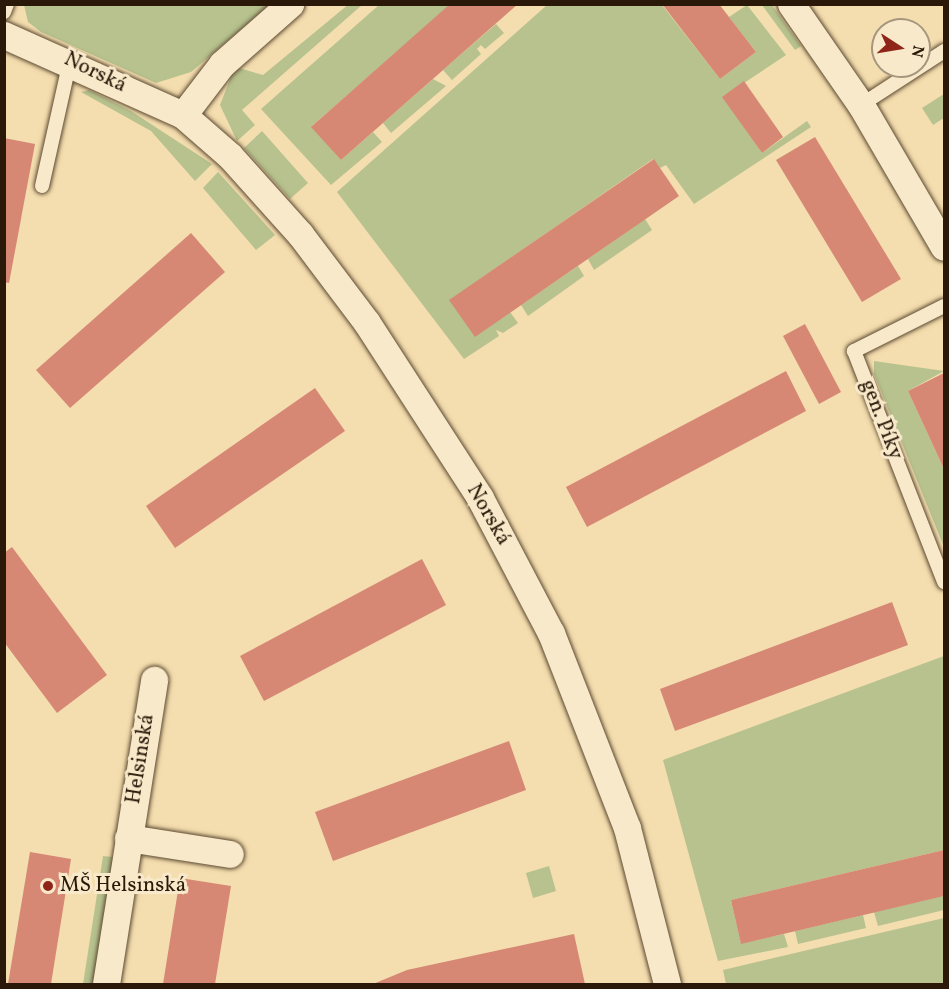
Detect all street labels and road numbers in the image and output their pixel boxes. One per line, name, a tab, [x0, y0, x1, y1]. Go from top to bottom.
street label: Norská	[60, 47, 130, 99]
street label: gen. Píky	[854, 376, 908, 464]
street label: Norská	[460, 480, 516, 550]
street label: Helsinská	[121, 712, 161, 806]

